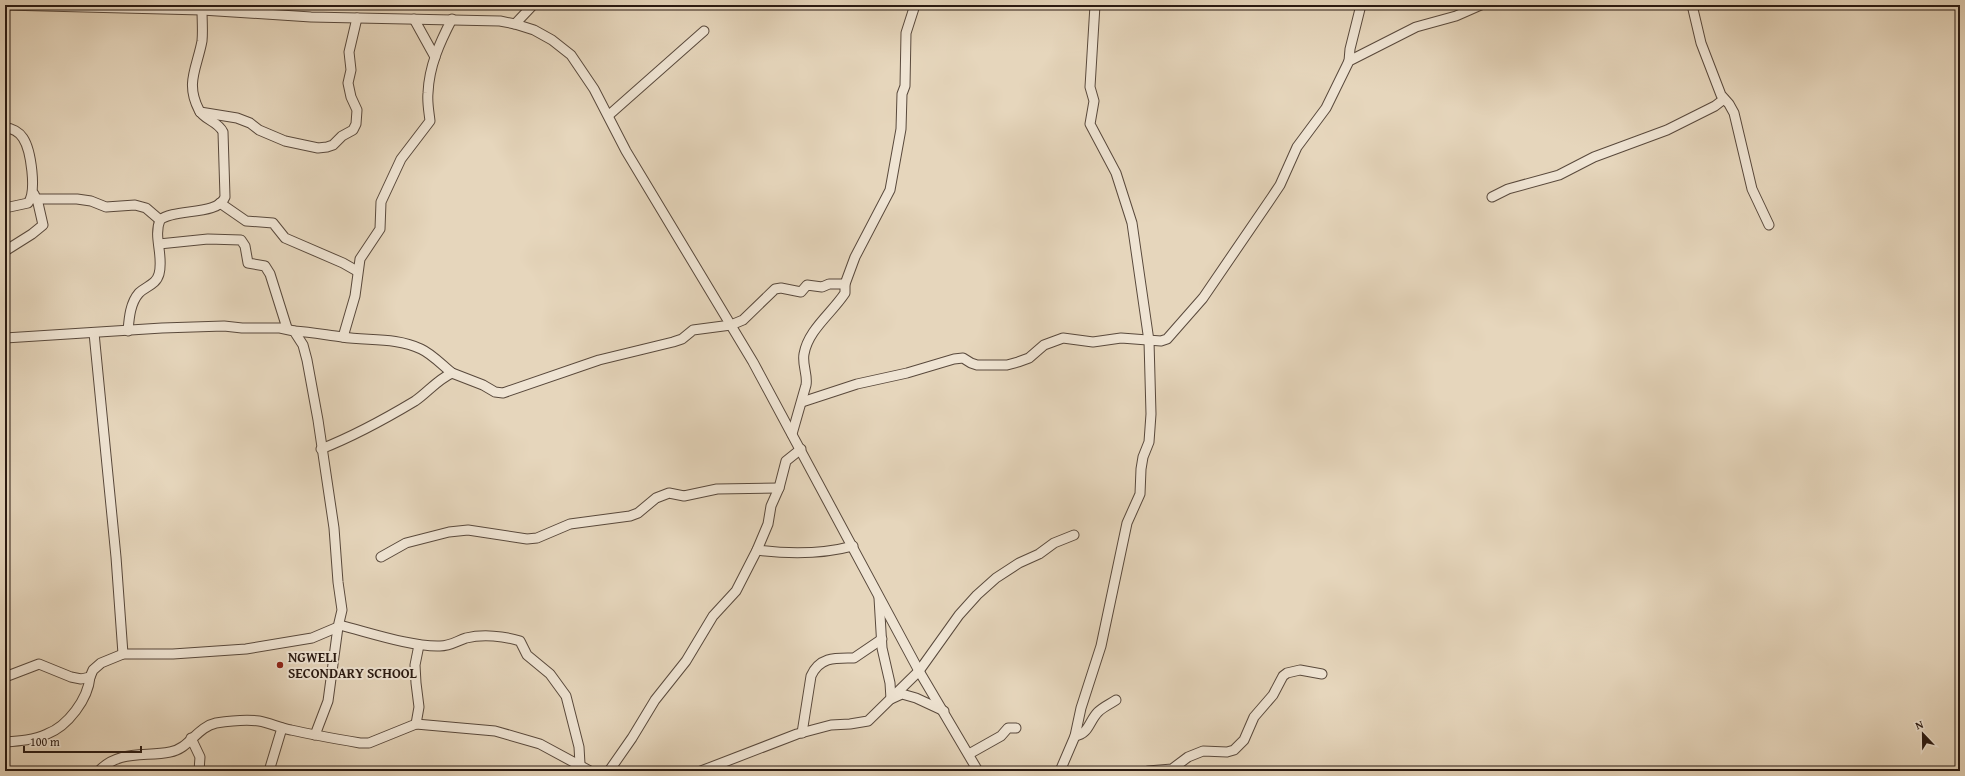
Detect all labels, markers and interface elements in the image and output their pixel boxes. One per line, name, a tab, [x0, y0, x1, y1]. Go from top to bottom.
place label: NGWELI SECONDARY SCHOOL	[288, 647, 418, 683]
marker: NGWELI SECONDARY SCHOOL	[275, 660, 285, 670]
north arrow	[1903, 714, 1943, 754]
text: N	[1913, 716, 1926, 734]
scale bar	[24, 728, 141, 754]
text: 100 m	[30, 733, 60, 750]

